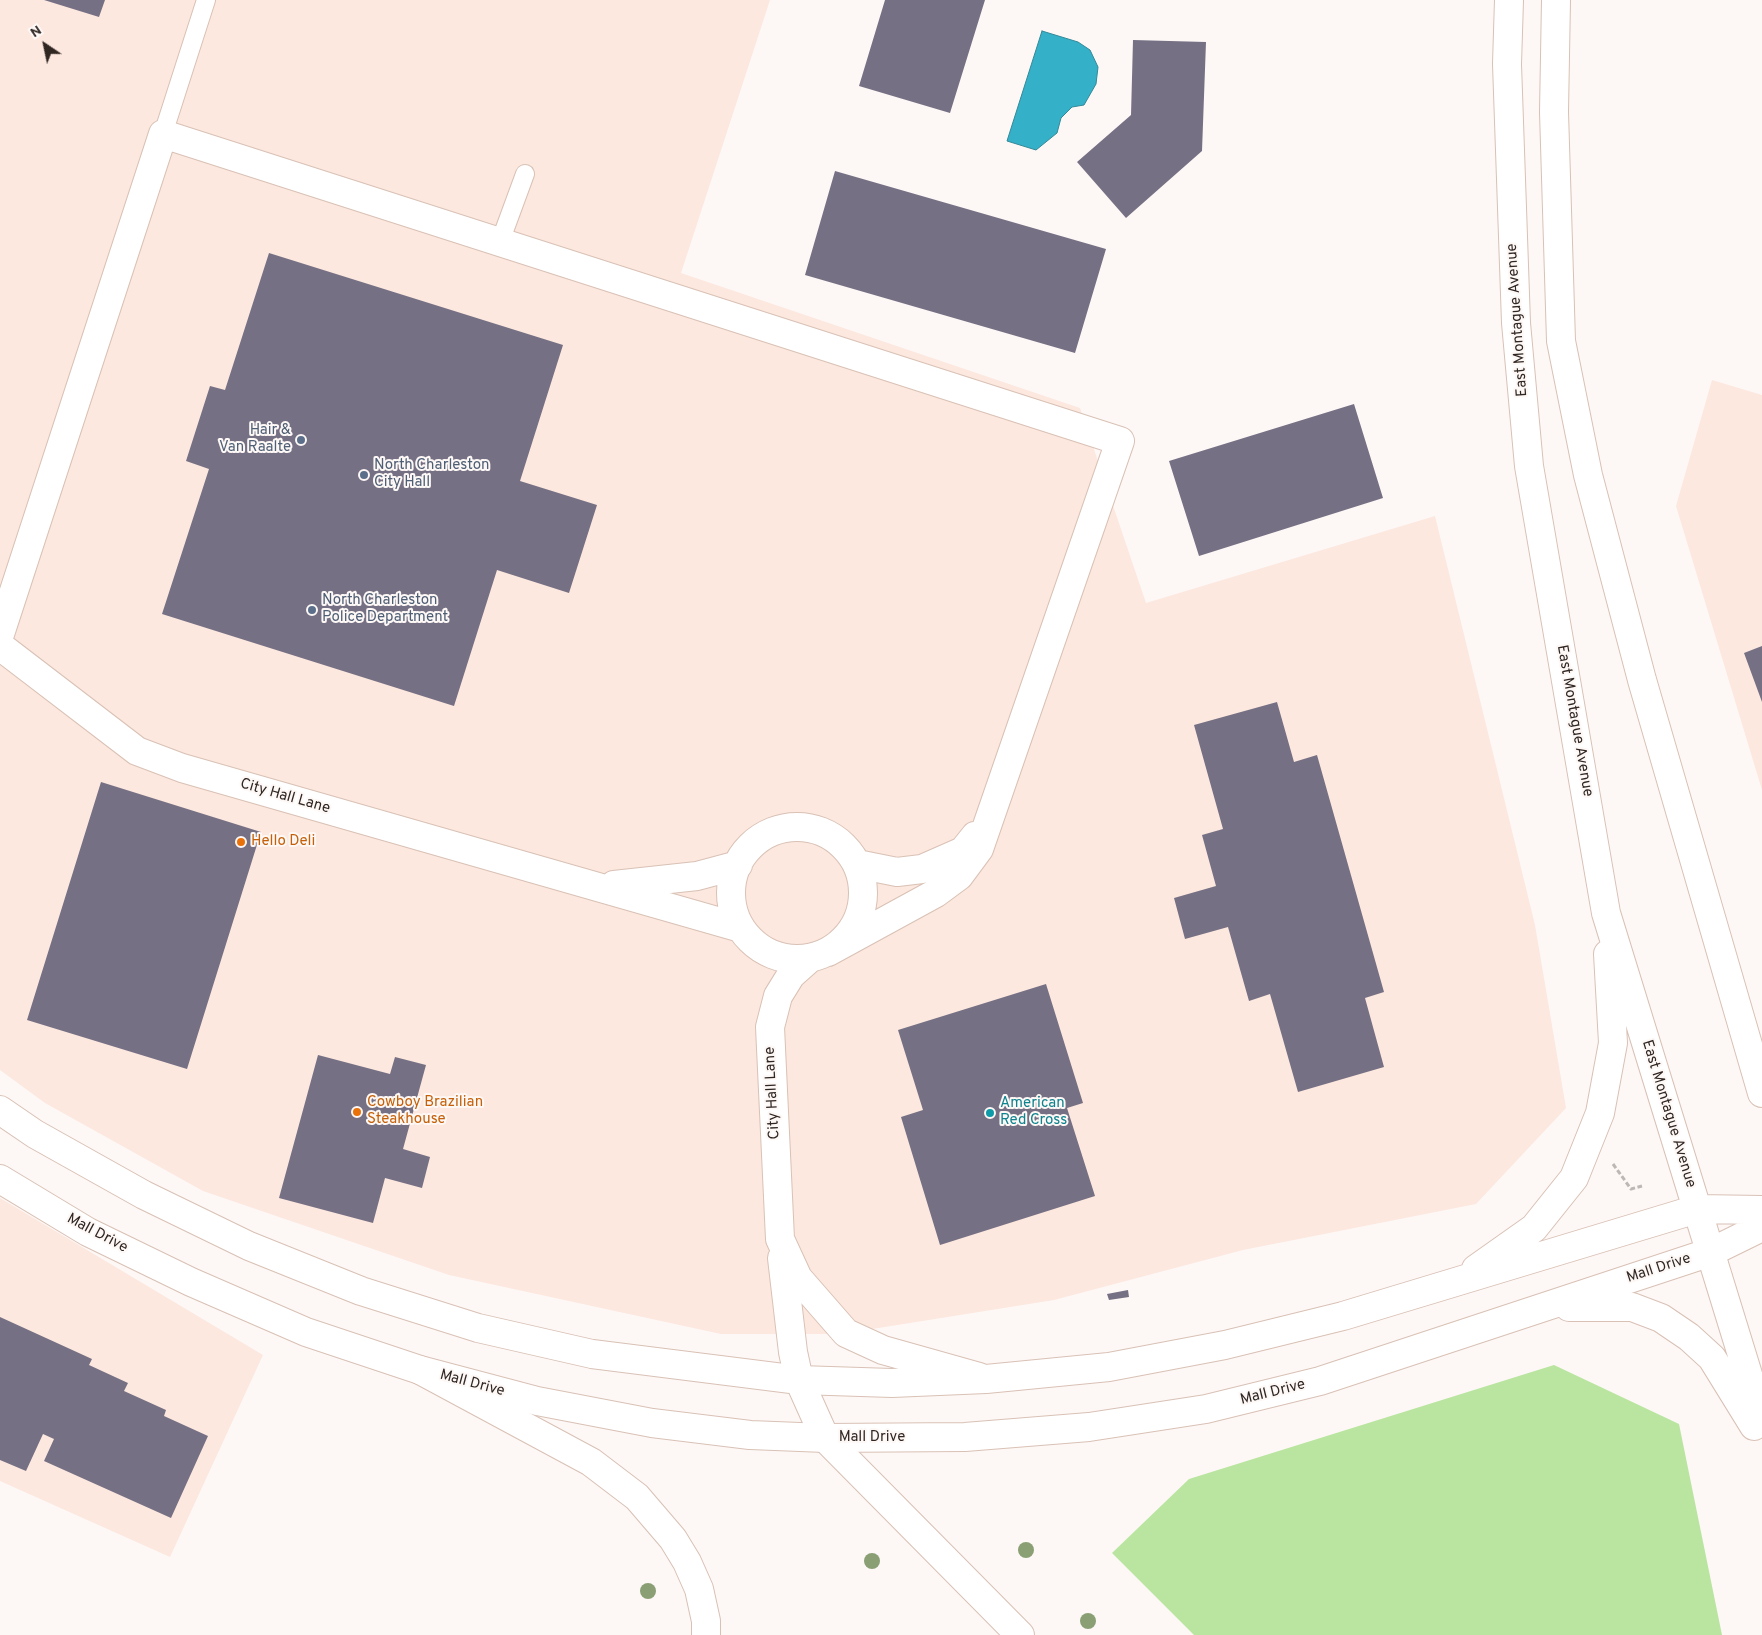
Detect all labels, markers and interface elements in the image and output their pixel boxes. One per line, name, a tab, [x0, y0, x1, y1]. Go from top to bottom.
north arrow	[20, 20, 70, 70]
text: N	[27, 22, 45, 42]
street label: East Montague Avenue	[1504, 243, 1532, 397]
place label: Hair & Van Raalte	[219, 422, 291, 457]
marker: Hair & Van Raalte	[295, 434, 307, 446]
place label: North Charleston City Hall	[374, 457, 489, 492]
marker: North Charleston City Hall	[358, 469, 370, 481]
place label: North Charleston Police Department	[322, 592, 448, 627]
marker: North Charleston Police Department	[306, 604, 318, 616]
street label: East Montague Avenue	[1552, 644, 1596, 798]
street label: City Hall Lane	[238, 776, 332, 818]
place label: Hello Deli	[251, 833, 315, 851]
marker: Hello Deli	[235, 836, 247, 848]
street label: East Montague Avenue	[1637, 1038, 1699, 1190]
street label: City Hall Lane	[762, 1046, 784, 1140]
place label: Cowboy Brazilian Steakhouse	[367, 1094, 483, 1129]
place label: American Red Cross	[1000, 1095, 1067, 1130]
marker: Cowboy Brazilian Steakhouse	[351, 1106, 363, 1118]
marker: American Red Cross	[984, 1107, 996, 1119]
street label: Mall Drive	[63, 1210, 131, 1258]
street label: Mall Drive	[1625, 1250, 1693, 1288]
street label: Mall Drive	[438, 1367, 506, 1401]
street label: Mall Drive	[1239, 1376, 1307, 1410]
street label: Mall Drive	[839, 1429, 905, 1447]

